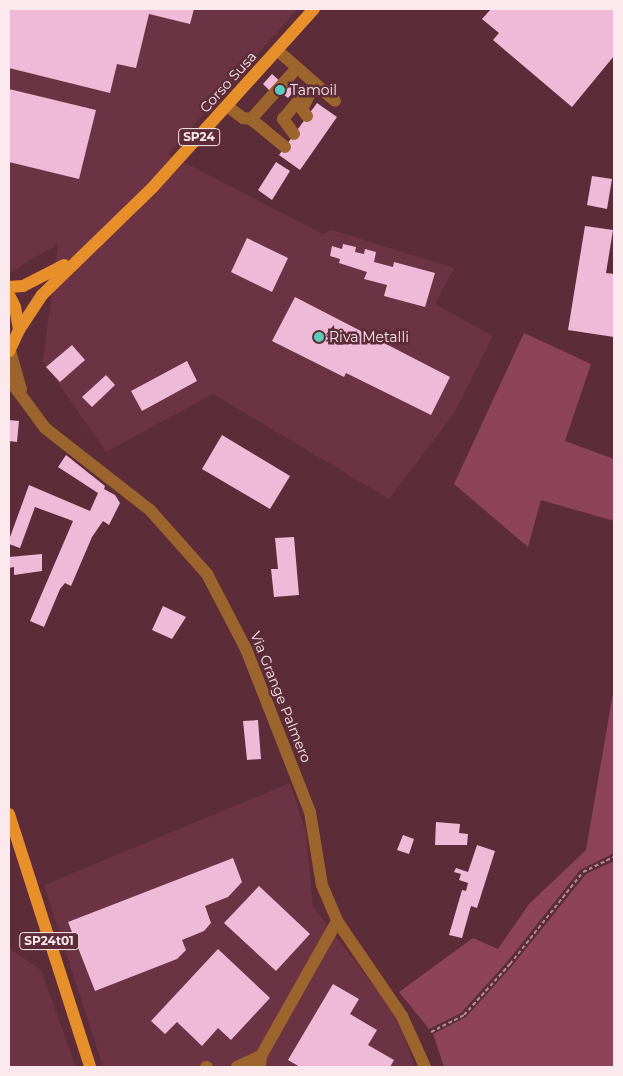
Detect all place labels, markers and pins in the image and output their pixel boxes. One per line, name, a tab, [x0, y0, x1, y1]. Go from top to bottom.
place label: Tamoil	[290, 82, 337, 98]
marker: Tamoil	[274, 84, 286, 96]
place label: Riva Metalli	[329, 329, 409, 345]
marker: Riva Metalli	[313, 331, 325, 343]

